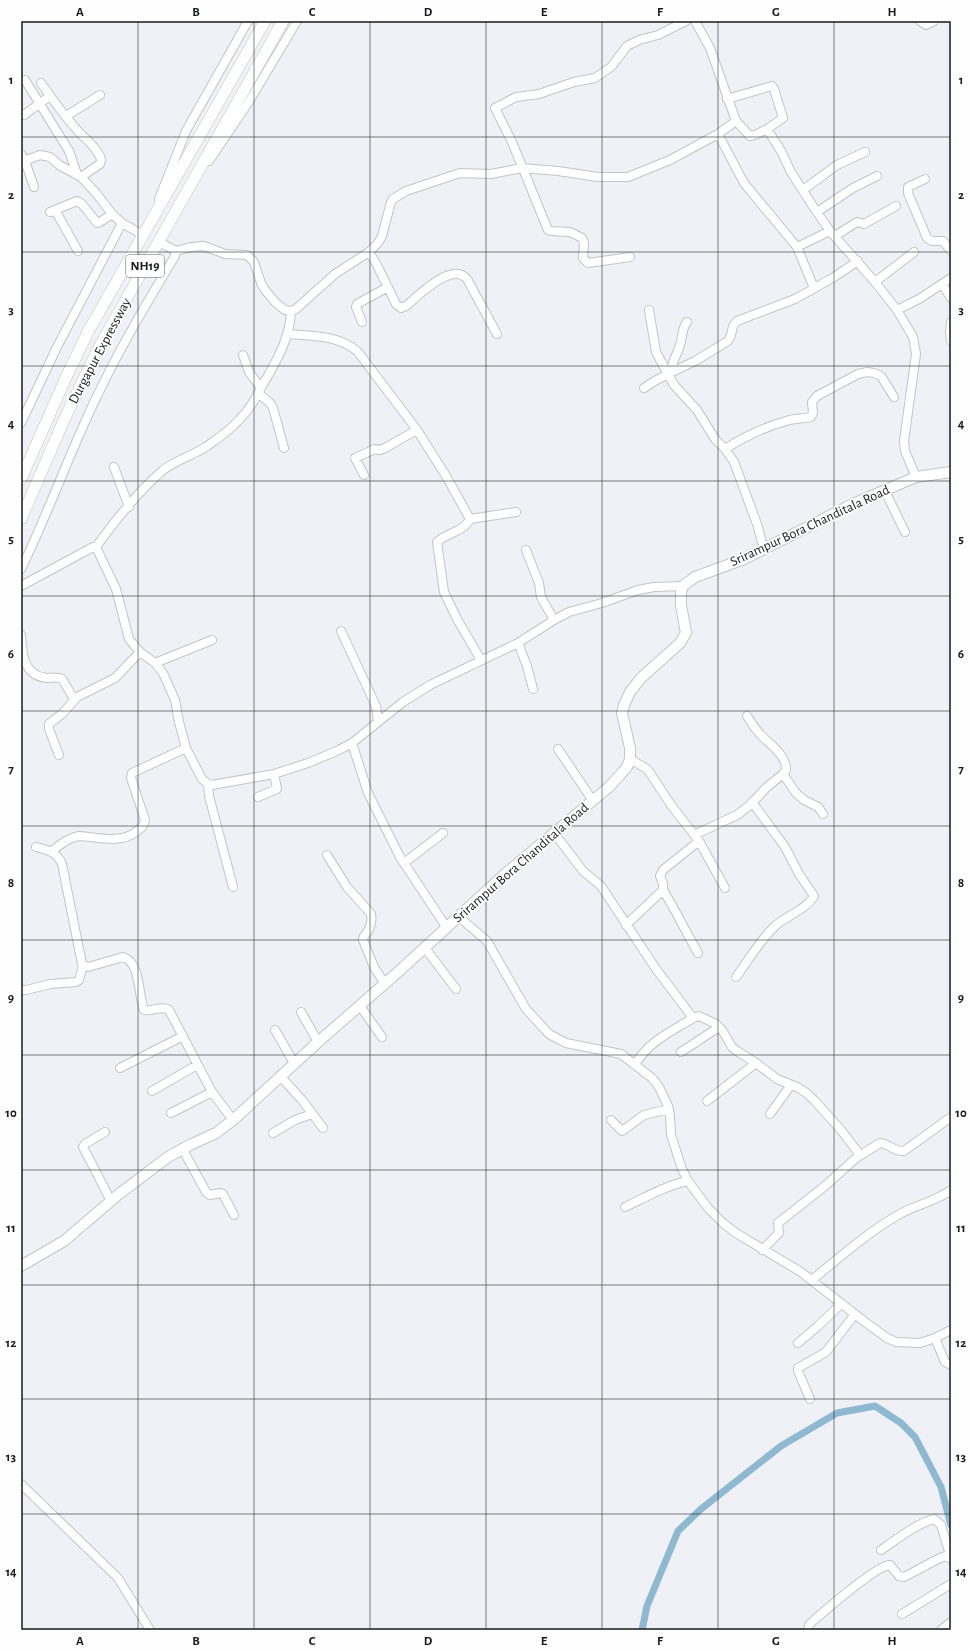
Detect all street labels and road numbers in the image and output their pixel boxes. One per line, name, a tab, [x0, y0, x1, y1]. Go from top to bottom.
road number: NH19	[126, 255, 164, 277]
street label: Durgapur Expressway	[66, 296, 134, 406]
street label: Srirampur Bora Chanditala Road	[728, 483, 892, 569]
street label: Srirampur Bora Chanditala Road	[451, 801, 591, 925]

